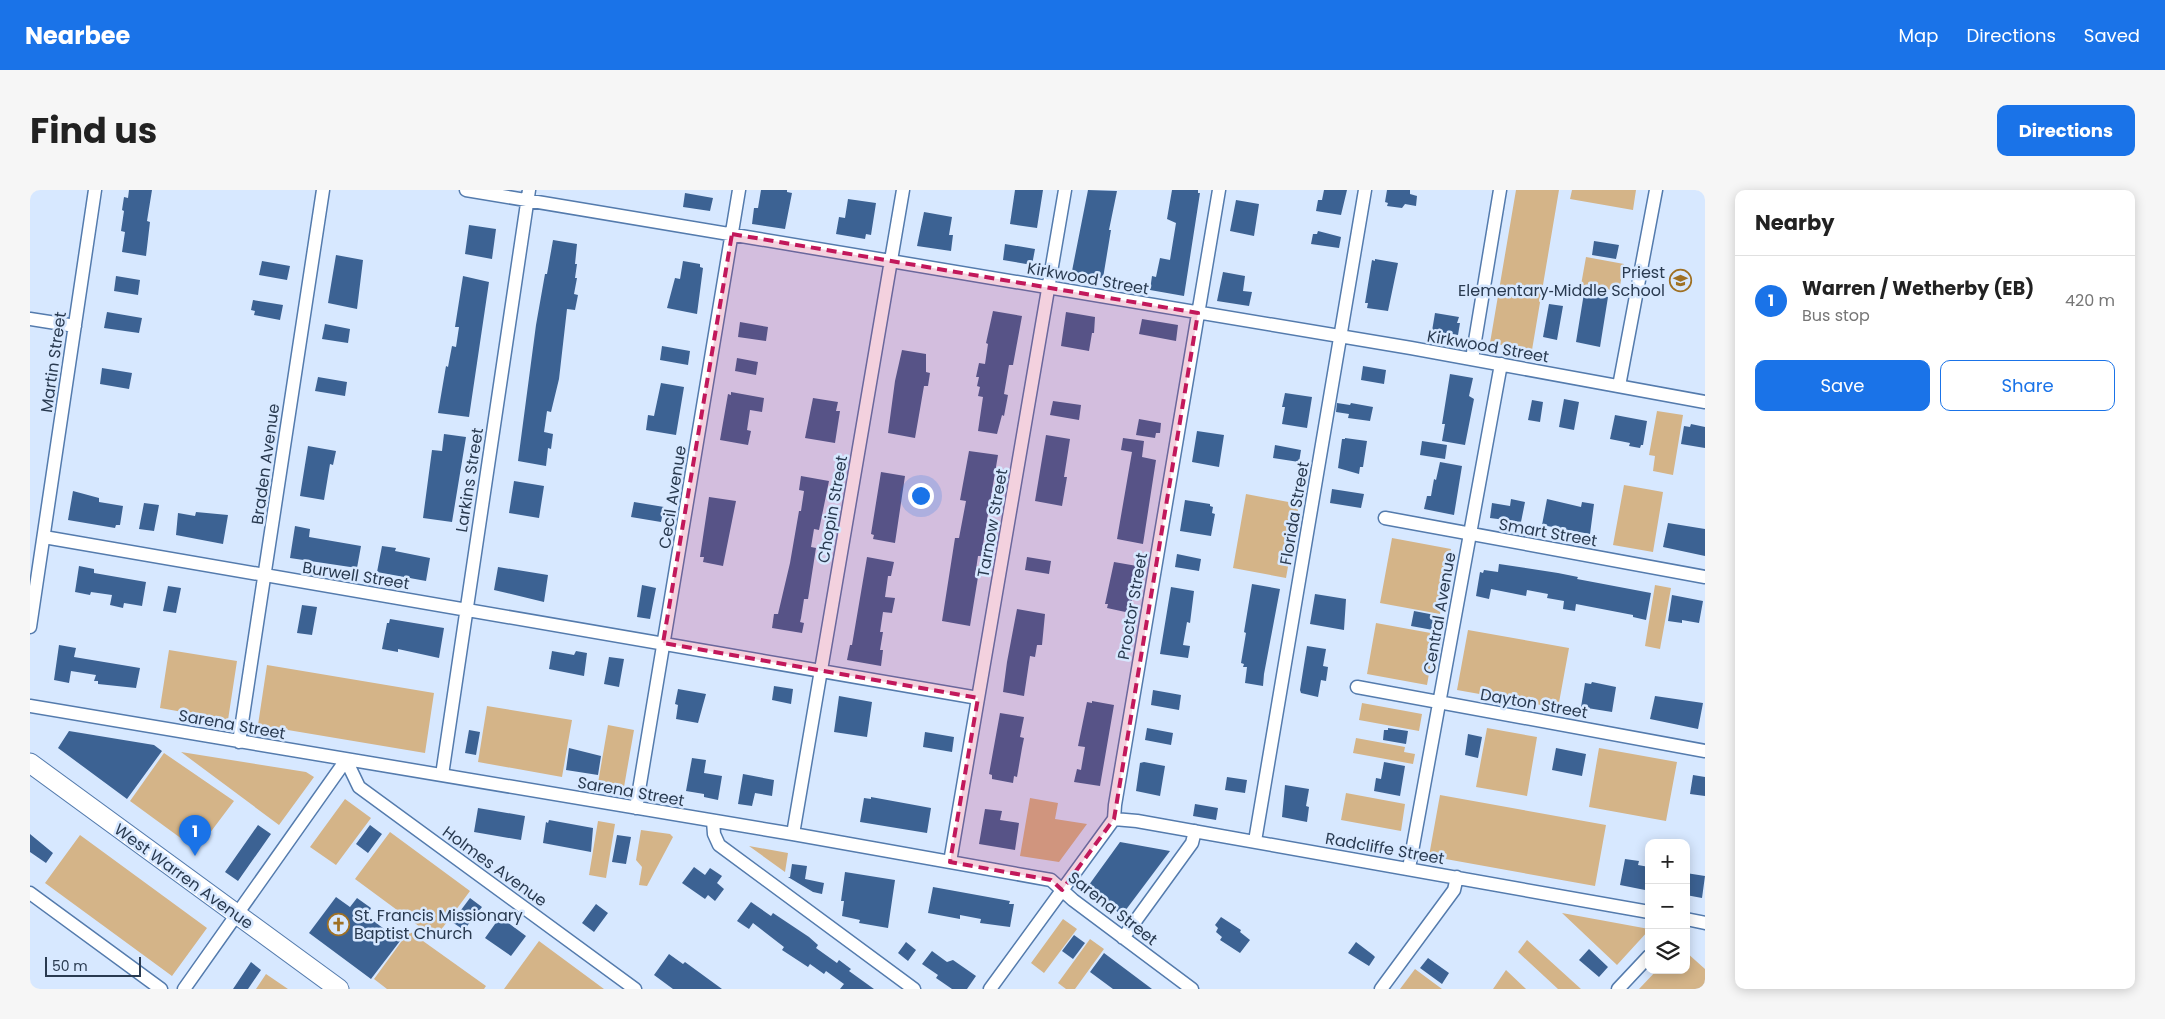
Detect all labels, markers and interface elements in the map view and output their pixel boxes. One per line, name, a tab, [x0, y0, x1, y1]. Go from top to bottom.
text: Nearbee	[25, 19, 130, 52]
text: Map	[1899, 23, 1938, 48]
text: Directions	[1966, 23, 2056, 48]
text: Saved	[2084, 23, 2140, 48]
button: Directions	[1997, 105, 2135, 156]
text: Find us	[30, 106, 157, 155]
text: Nearby	[1755, 208, 1835, 237]
street label: Kirkwood Street	[1025, 256, 1151, 301]
place label: Priest Elementary‑Middle School	[1458, 261, 1665, 302]
school or university icon: Priest Elementary‑Middle School	[1669, 269, 1693, 293]
text: Warren / Wetherby (EB)	[1802, 275, 2034, 302]
text: 1	[1768, 289, 1774, 312]
text: 420 m	[2065, 289, 2115, 312]
text: Bus stop	[1802, 304, 1870, 327]
street label: Martin Street	[35, 310, 72, 414]
street label: Kirkwood Street	[1425, 324, 1551, 369]
button: Save	[1755, 360, 1930, 411]
button: Share	[1940, 360, 2115, 411]
street label: Braden Avenue	[246, 402, 285, 526]
street label: Larkins Street	[450, 426, 489, 534]
street label: Cecil Avenue	[653, 444, 692, 550]
street label: Chopin Street	[812, 453, 853, 565]
street label: Florida Street	[1274, 459, 1315, 567]
street label: Tarnow Street	[972, 467, 1013, 579]
your location	[908, 483, 934, 509]
street label: Smart Street	[1497, 513, 1599, 552]
street label: Central Avenue	[1417, 550, 1462, 676]
street label: Proctor Street	[1112, 551, 1153, 661]
street label: Burwell Street	[301, 556, 411, 595]
street label: Dayton Street	[1478, 683, 1590, 724]
street label: Sarena Street	[177, 704, 287, 745]
street label: Sarena Street	[576, 771, 686, 812]
pin: 1	[179, 815, 211, 856]
street label: West Warren Avenue	[109, 818, 258, 935]
street label: Holmes Avenue	[438, 821, 552, 912]
street label: Radcliffe Street	[1324, 827, 1446, 870]
map controls	[1645, 839, 1690, 974]
button: +	[1645, 839, 1690, 884]
street label: Sarena Street	[1063, 866, 1163, 951]
button: −	[1645, 884, 1690, 929]
place label: St. Francis Missionary Baptist Church	[354, 904, 523, 945]
church icon: St. Francis Missionary Baptist Church	[326, 912, 350, 936]
button: layers	[1645, 929, 1690, 974]
scale bar	[45, 954, 141, 977]
text: 50 m	[52, 956, 88, 976]

